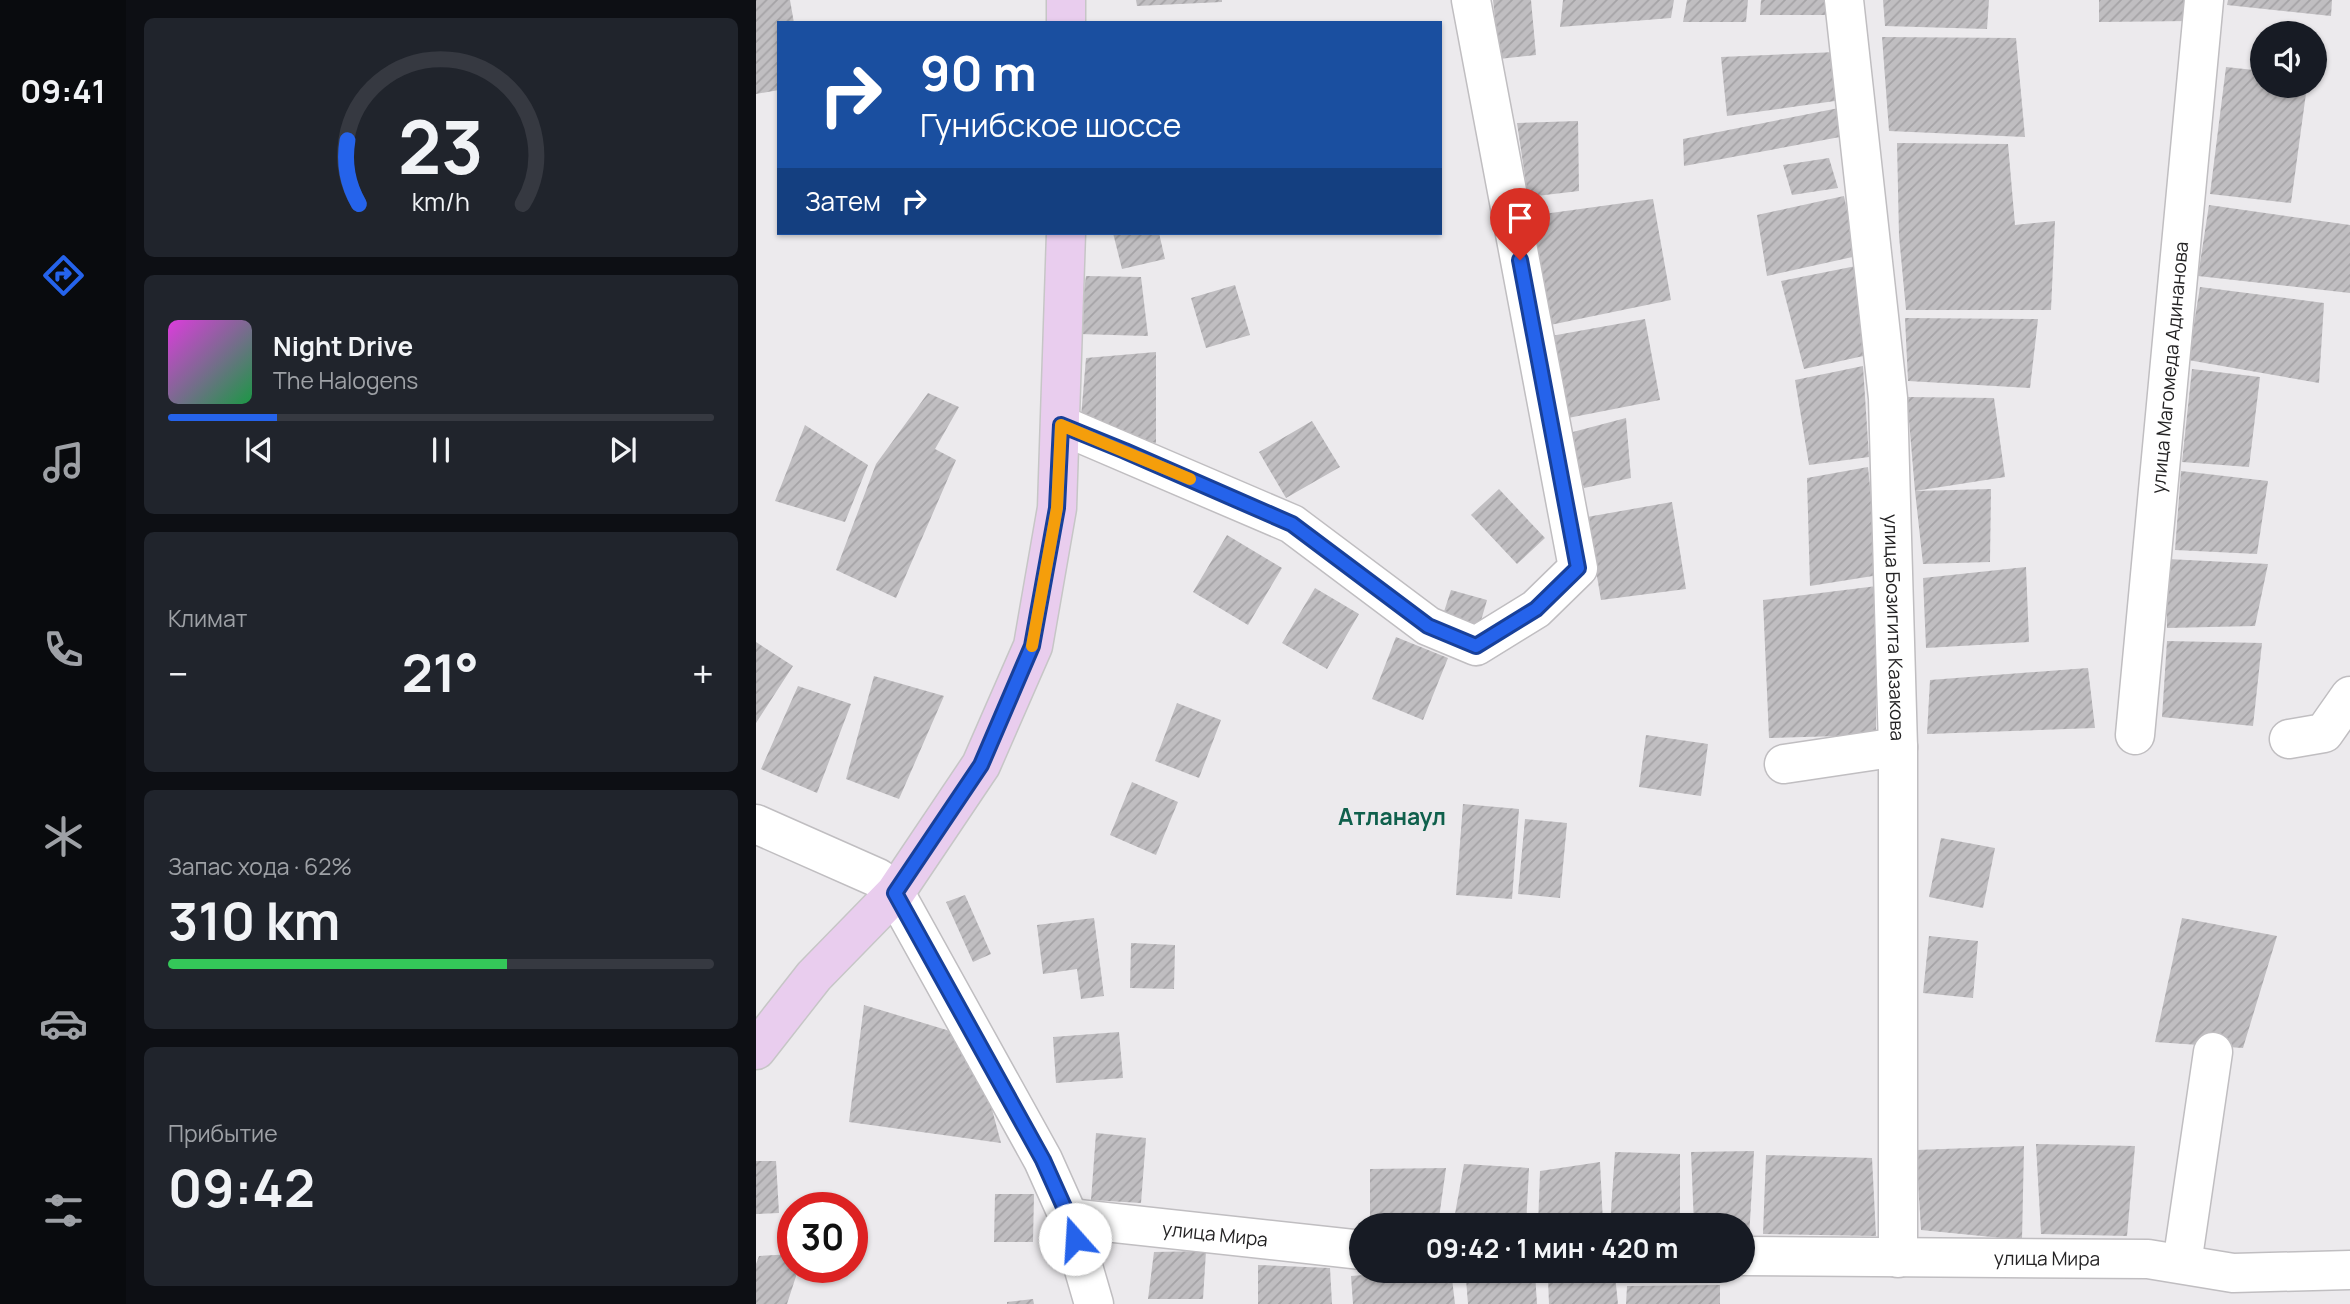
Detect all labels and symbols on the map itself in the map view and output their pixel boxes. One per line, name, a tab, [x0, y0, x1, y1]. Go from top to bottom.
pin	[1490, 188, 1550, 260]
street label: улица Магомеда Адинанова	[2145, 240, 2194, 495]
street label: улица Бозигита Казакова	[1878, 514, 1911, 741]
district label: Атланаул	[1338, 800, 1446, 832]
speed limit sign: 30	[777, 1192, 868, 1283]
position arrow	[1038, 1202, 1112, 1276]
street label: улица Мира	[1161, 1215, 1269, 1253]
street label: улица Мира	[1994, 1245, 2100, 1272]

